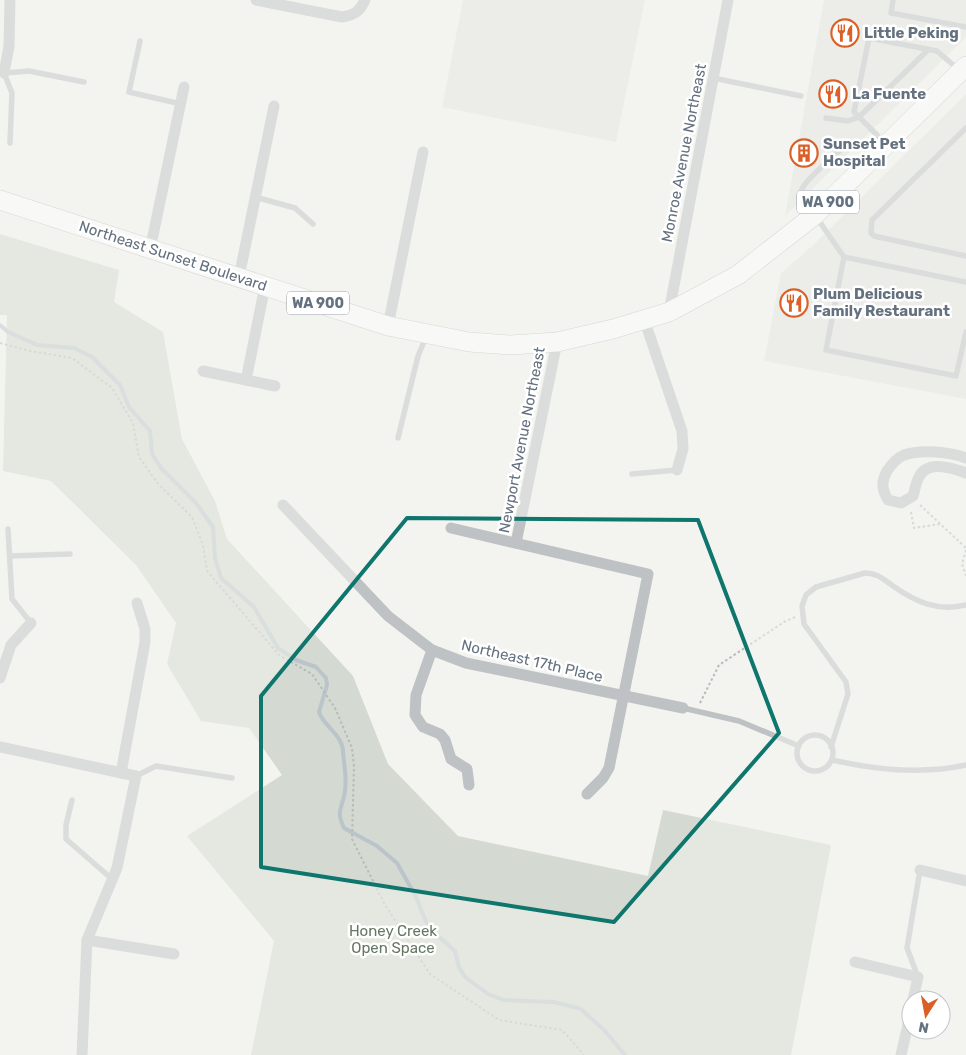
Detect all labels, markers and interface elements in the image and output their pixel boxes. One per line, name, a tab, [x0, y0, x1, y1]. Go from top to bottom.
restaurant icon: Little Peking	[830, 18, 860, 48]
place label: Little Peking	[864, 24, 959, 42]
street label: Monroe Avenue Northeast	[658, 62, 710, 244]
restaurant icon: La Fuente	[818, 79, 848, 109]
place label: La Fuente	[852, 85, 926, 103]
place label: Sunset Pet Hospital	[823, 135, 906, 170]
building icon: Sunset Pet Hospital	[789, 138, 819, 168]
road number: WA 900	[797, 190, 859, 213]
street label: Northeast Sunset Boulevard	[77, 217, 269, 295]
place label: Plum Delicious Family Restaurant	[813, 285, 950, 320]
restaurant icon: Plum Delicious Family Restaurant	[779, 288, 809, 318]
road number: WA 900	[287, 292, 349, 314]
street label: Newport Avenue Northeast	[495, 345, 549, 535]
street label: Northeast 17th Place	[460, 636, 604, 686]
park label: Honey Creek Open Space	[349, 922, 437, 957]
north arrow	[901, 990, 951, 1040]
text: N	[917, 1018, 930, 1037]

